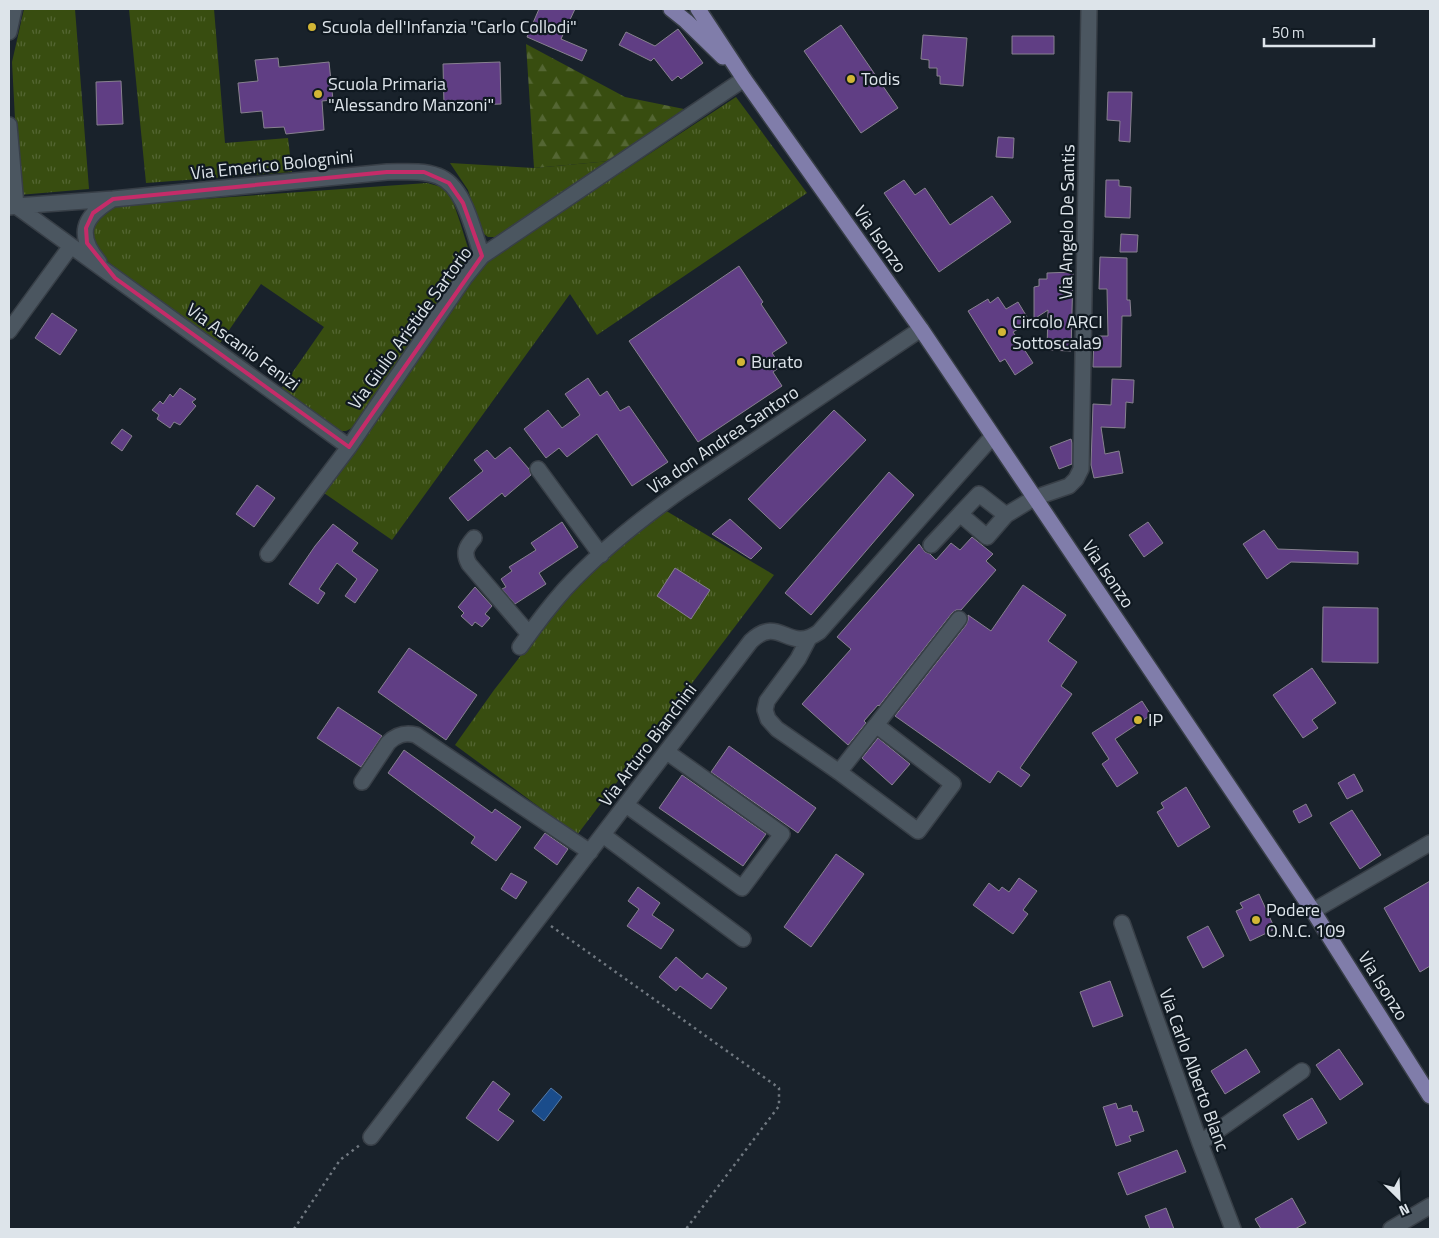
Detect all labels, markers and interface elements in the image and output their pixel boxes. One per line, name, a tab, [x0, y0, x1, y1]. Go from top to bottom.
place label: Scuola dell'Infanzia "Carlo Collodi"	[322, 13, 577, 40]
scale bar	[1264, 15, 1374, 47]
marker: Scuola dell'Infanzia "Carlo Collodi"	[306, 21, 318, 33]
text: 50 m	[1272, 21, 1305, 44]
place label: Todis	[861, 65, 900, 92]
place label: Scuola Primaria "Alessandro Manzoni"	[328, 70, 494, 118]
marker: Todis	[845, 73, 857, 85]
marker: Scuola Primaria "Alessandro Manzoni"	[312, 88, 324, 100]
street label: Via Emerico Bolognini	[189, 143, 355, 186]
street label: Via Angelo De Santis	[1052, 144, 1081, 300]
street label: Via Isonzo	[847, 199, 914, 278]
street label: Via Giulio Aristide Sartorio	[341, 240, 478, 415]
street label: Via Ascanio Fenizi	[181, 296, 306, 397]
place label: Circolo ARCI Sottoscala9	[1012, 308, 1103, 356]
marker: Circolo ARCI Sottoscala9	[996, 326, 1008, 338]
place label: Burato	[751, 348, 803, 375]
marker: Burato	[735, 356, 747, 368]
street label: Via don Andrea Santoro	[641, 379, 804, 501]
street label: Via Isonzo	[1076, 534, 1141, 613]
street label: Via Arturo Bianchini	[592, 677, 703, 812]
place label: IP	[1148, 706, 1163, 733]
marker: IP	[1132, 714, 1144, 726]
place label: Podere O.N.C. 109	[1266, 896, 1345, 944]
marker: Podere O.N.C. 109	[1250, 914, 1262, 926]
street label: Via Isonzo	[1352, 946, 1415, 1026]
street label: Via Carlo Alberto Blanc	[1152, 985, 1236, 1155]
north arrow	[1374, 1173, 1424, 1223]
text: N	[1396, 1199, 1413, 1222]

